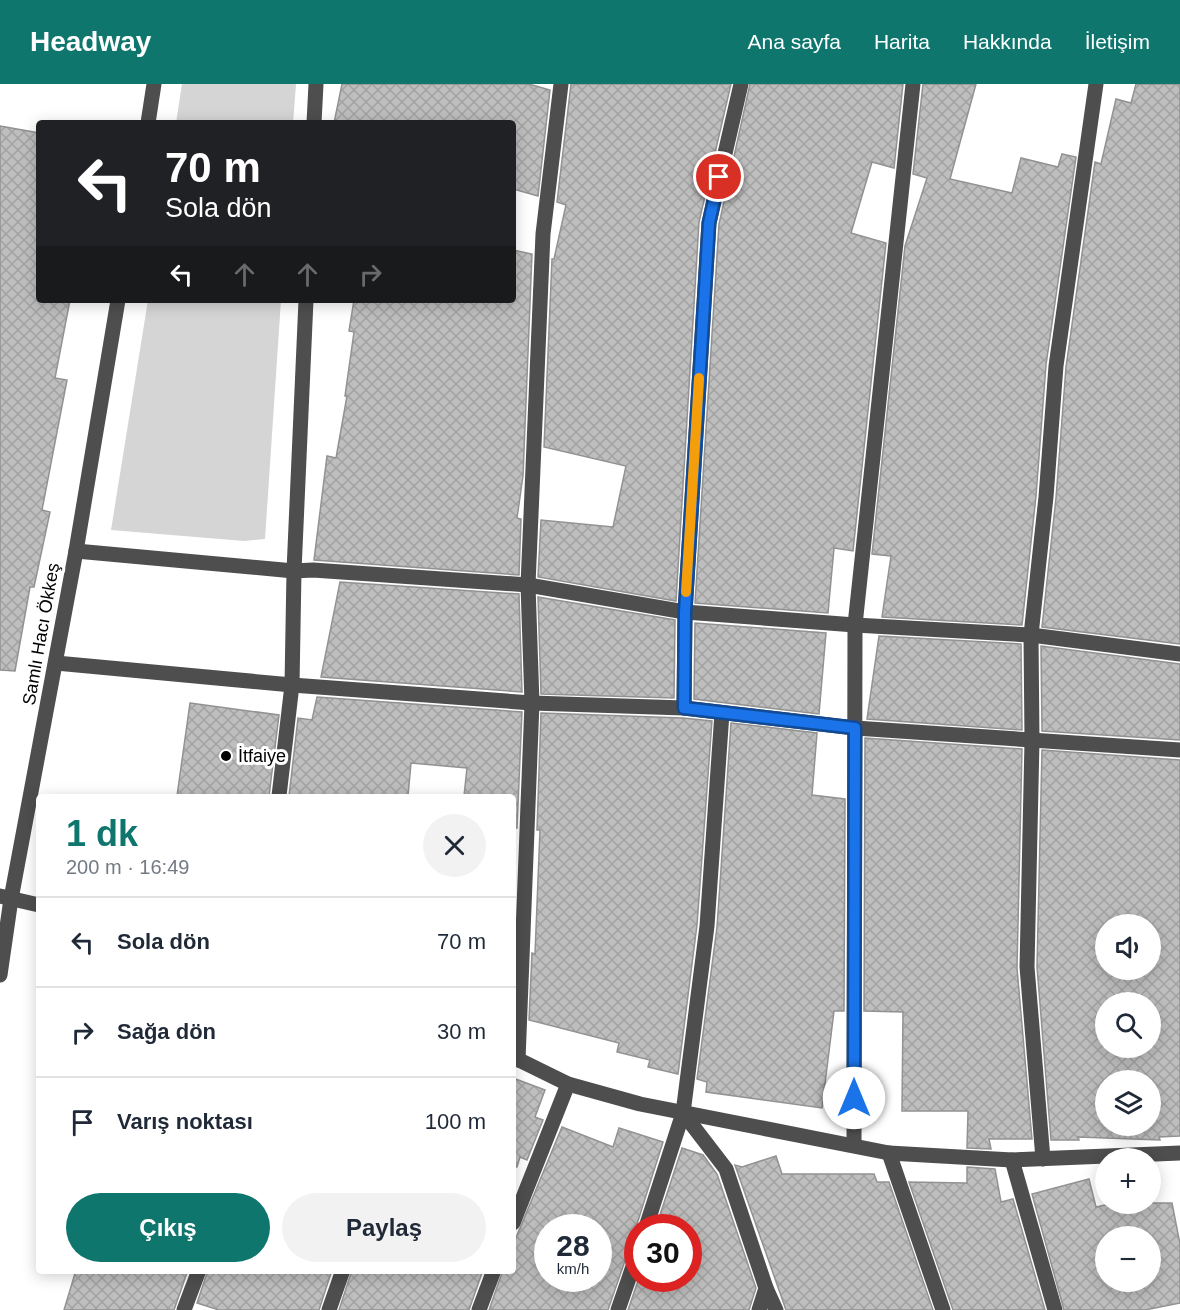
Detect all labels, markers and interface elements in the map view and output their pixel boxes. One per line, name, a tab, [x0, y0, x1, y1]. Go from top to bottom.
text: Headway	[30, 26, 151, 57]
text: Ana sayfa	[748, 30, 841, 53]
text: Harita	[874, 30, 930, 53]
text: Hakkında	[963, 30, 1052, 53]
text: İletişim	[1085, 30, 1150, 53]
icon: left	[66, 144, 144, 222]
text: 70 m	[165, 144, 261, 191]
pin	[693, 151, 744, 202]
icon: arrive	[702, 160, 735, 193]
text: Sola dön	[165, 193, 272, 223]
icon: left	[165, 258, 198, 291]
icon: ahead	[228, 258, 261, 291]
icon: ahead	[291, 258, 324, 291]
icon: right	[354, 258, 387, 291]
street label: Samlı Hacı Ökkeş	[19, 561, 63, 707]
place label: İtfaiye	[238, 746, 286, 766]
marker: İtfaiye	[219, 749, 233, 763]
text: 1 dk	[66, 813, 138, 854]
button: close	[423, 814, 486, 877]
text: 200 m · 16:49	[66, 856, 189, 878]
map controls	[1095, 914, 1161, 1292]
button: sound	[1095, 914, 1161, 980]
icon: left	[66, 926, 99, 959]
text: Sola dön	[117, 929, 210, 954]
text: 70 m	[437, 929, 486, 954]
button: search	[1095, 992, 1161, 1058]
icon: right	[66, 1016, 99, 1049]
text: Sağa dön	[117, 1019, 216, 1044]
text: 30 m	[437, 1019, 486, 1044]
position arrow	[822, 1066, 886, 1130]
button: layers	[1095, 1070, 1161, 1136]
icon: arrive	[66, 1106, 99, 1139]
text: Varış noktası	[117, 1109, 253, 1134]
text: 100 m	[425, 1109, 486, 1134]
button: +	[1095, 1148, 1161, 1214]
button: Çıkış	[66, 1193, 270, 1262]
button: Paylaş	[282, 1193, 486, 1262]
speed limit sign: 30	[624, 1214, 702, 1292]
button: −	[1095, 1226, 1161, 1292]
text: 28	[556, 1229, 590, 1262]
text: km/h	[557, 1260, 589, 1277]

